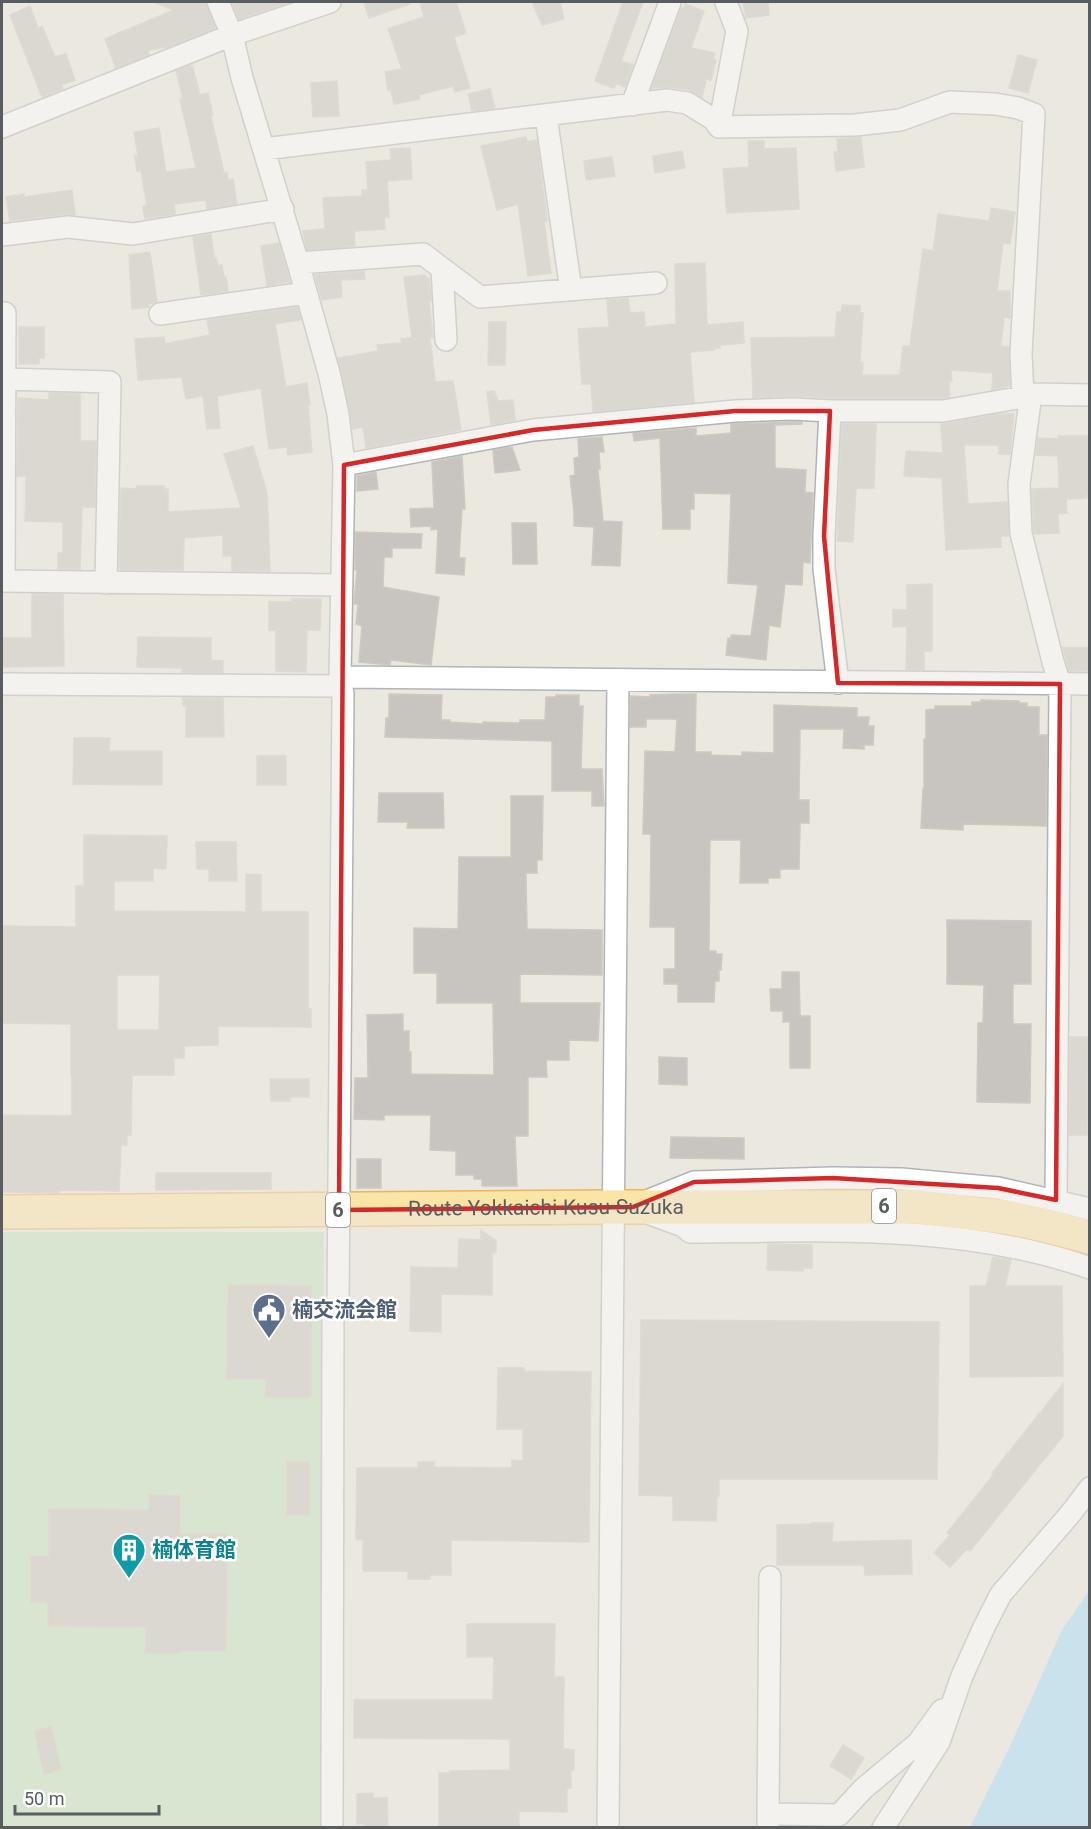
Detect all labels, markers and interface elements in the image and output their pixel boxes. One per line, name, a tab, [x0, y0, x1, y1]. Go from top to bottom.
road number: 6	[872, 1189, 896, 1223]
road number: 6	[326, 1193, 350, 1227]
street label: Route Yokkaichi-Kusu-Suzuka	[408, 1195, 684, 1221]
public building icon: 楠交流会館	[251, 1292, 287, 1339]
place label: 楠交流会館	[292, 1298, 397, 1322]
building icon: 楠体育館	[111, 1532, 147, 1579]
place label: 楠体育館	[152, 1538, 236, 1562]
scale bar	[15, 1778, 159, 1816]
text: 50 m	[24, 1788, 64, 1809]

